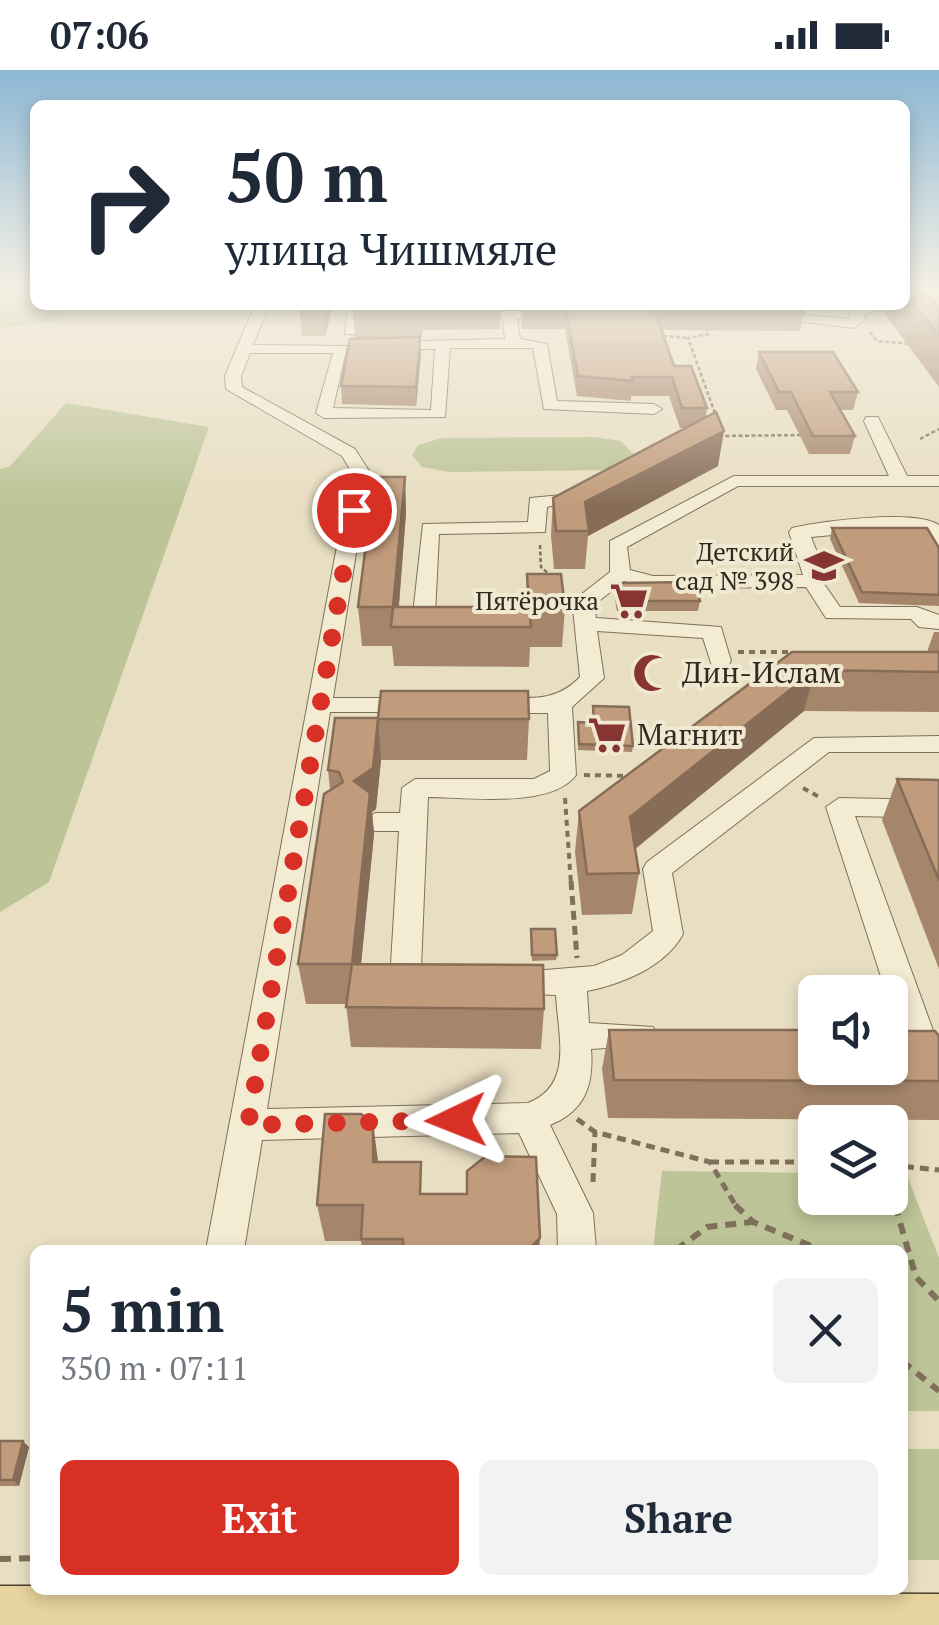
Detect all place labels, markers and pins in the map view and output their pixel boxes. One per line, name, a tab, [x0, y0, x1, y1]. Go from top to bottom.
pin	[312, 468, 397, 553]
place label: Детский сад № 398	[675, 535, 794, 597]
school or university icon: Детский сад № 398	[803, 545, 845, 587]
supermarket icon: Пятёрочка	[608, 580, 650, 622]
place label: Пятёрочка	[475, 584, 599, 617]
mosque icon: Дин-Ислам	[631, 652, 673, 694]
place label: Дин-Ислам	[682, 652, 841, 692]
supermarket icon: Магнит	[586, 714, 628, 756]
place label: Магнит	[637, 714, 743, 754]

